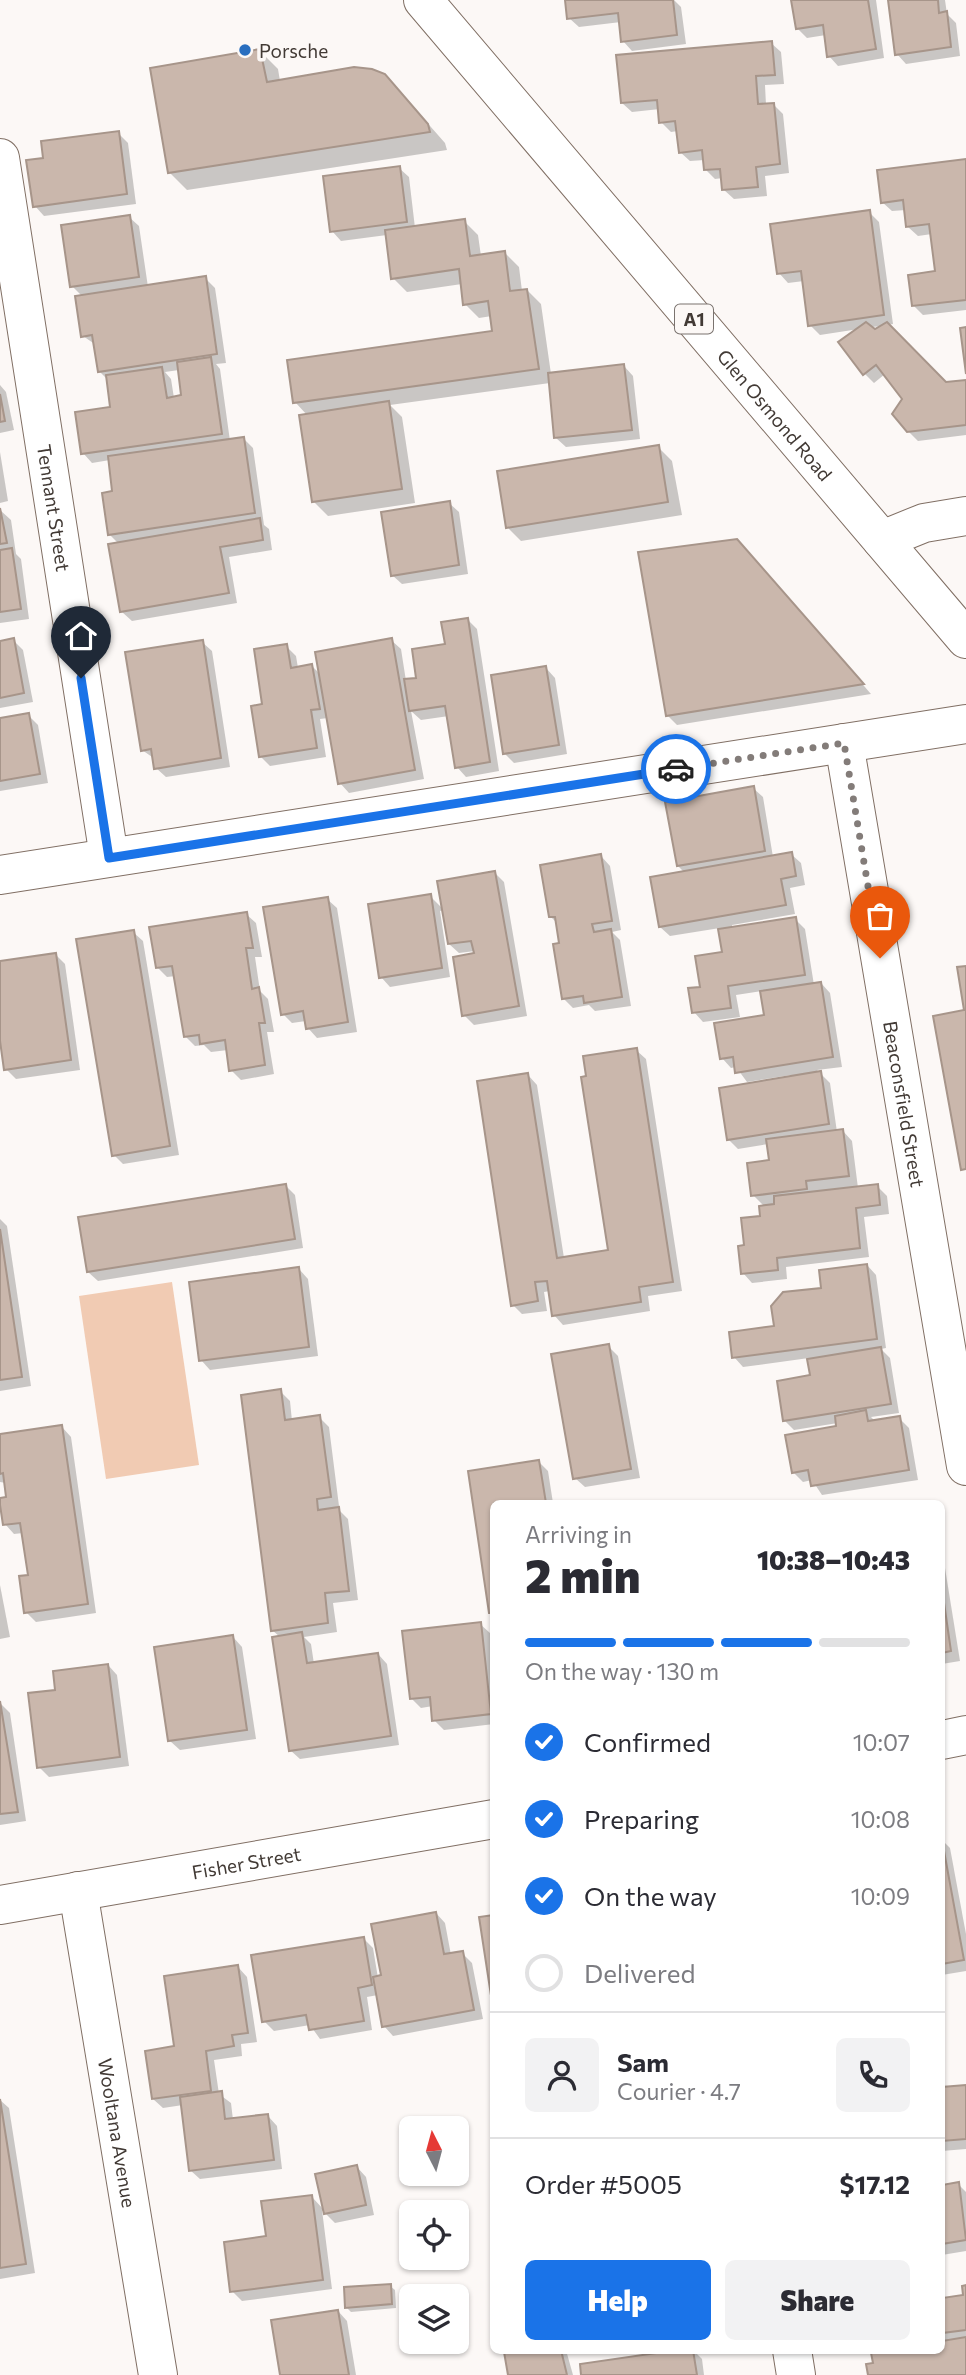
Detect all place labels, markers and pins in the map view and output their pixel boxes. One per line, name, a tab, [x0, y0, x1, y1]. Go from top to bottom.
place label: Porsche	[259, 39, 328, 62]
marker: Porsche	[237, 42, 253, 58]
pin	[51, 606, 111, 678]
pin	[850, 886, 910, 958]

